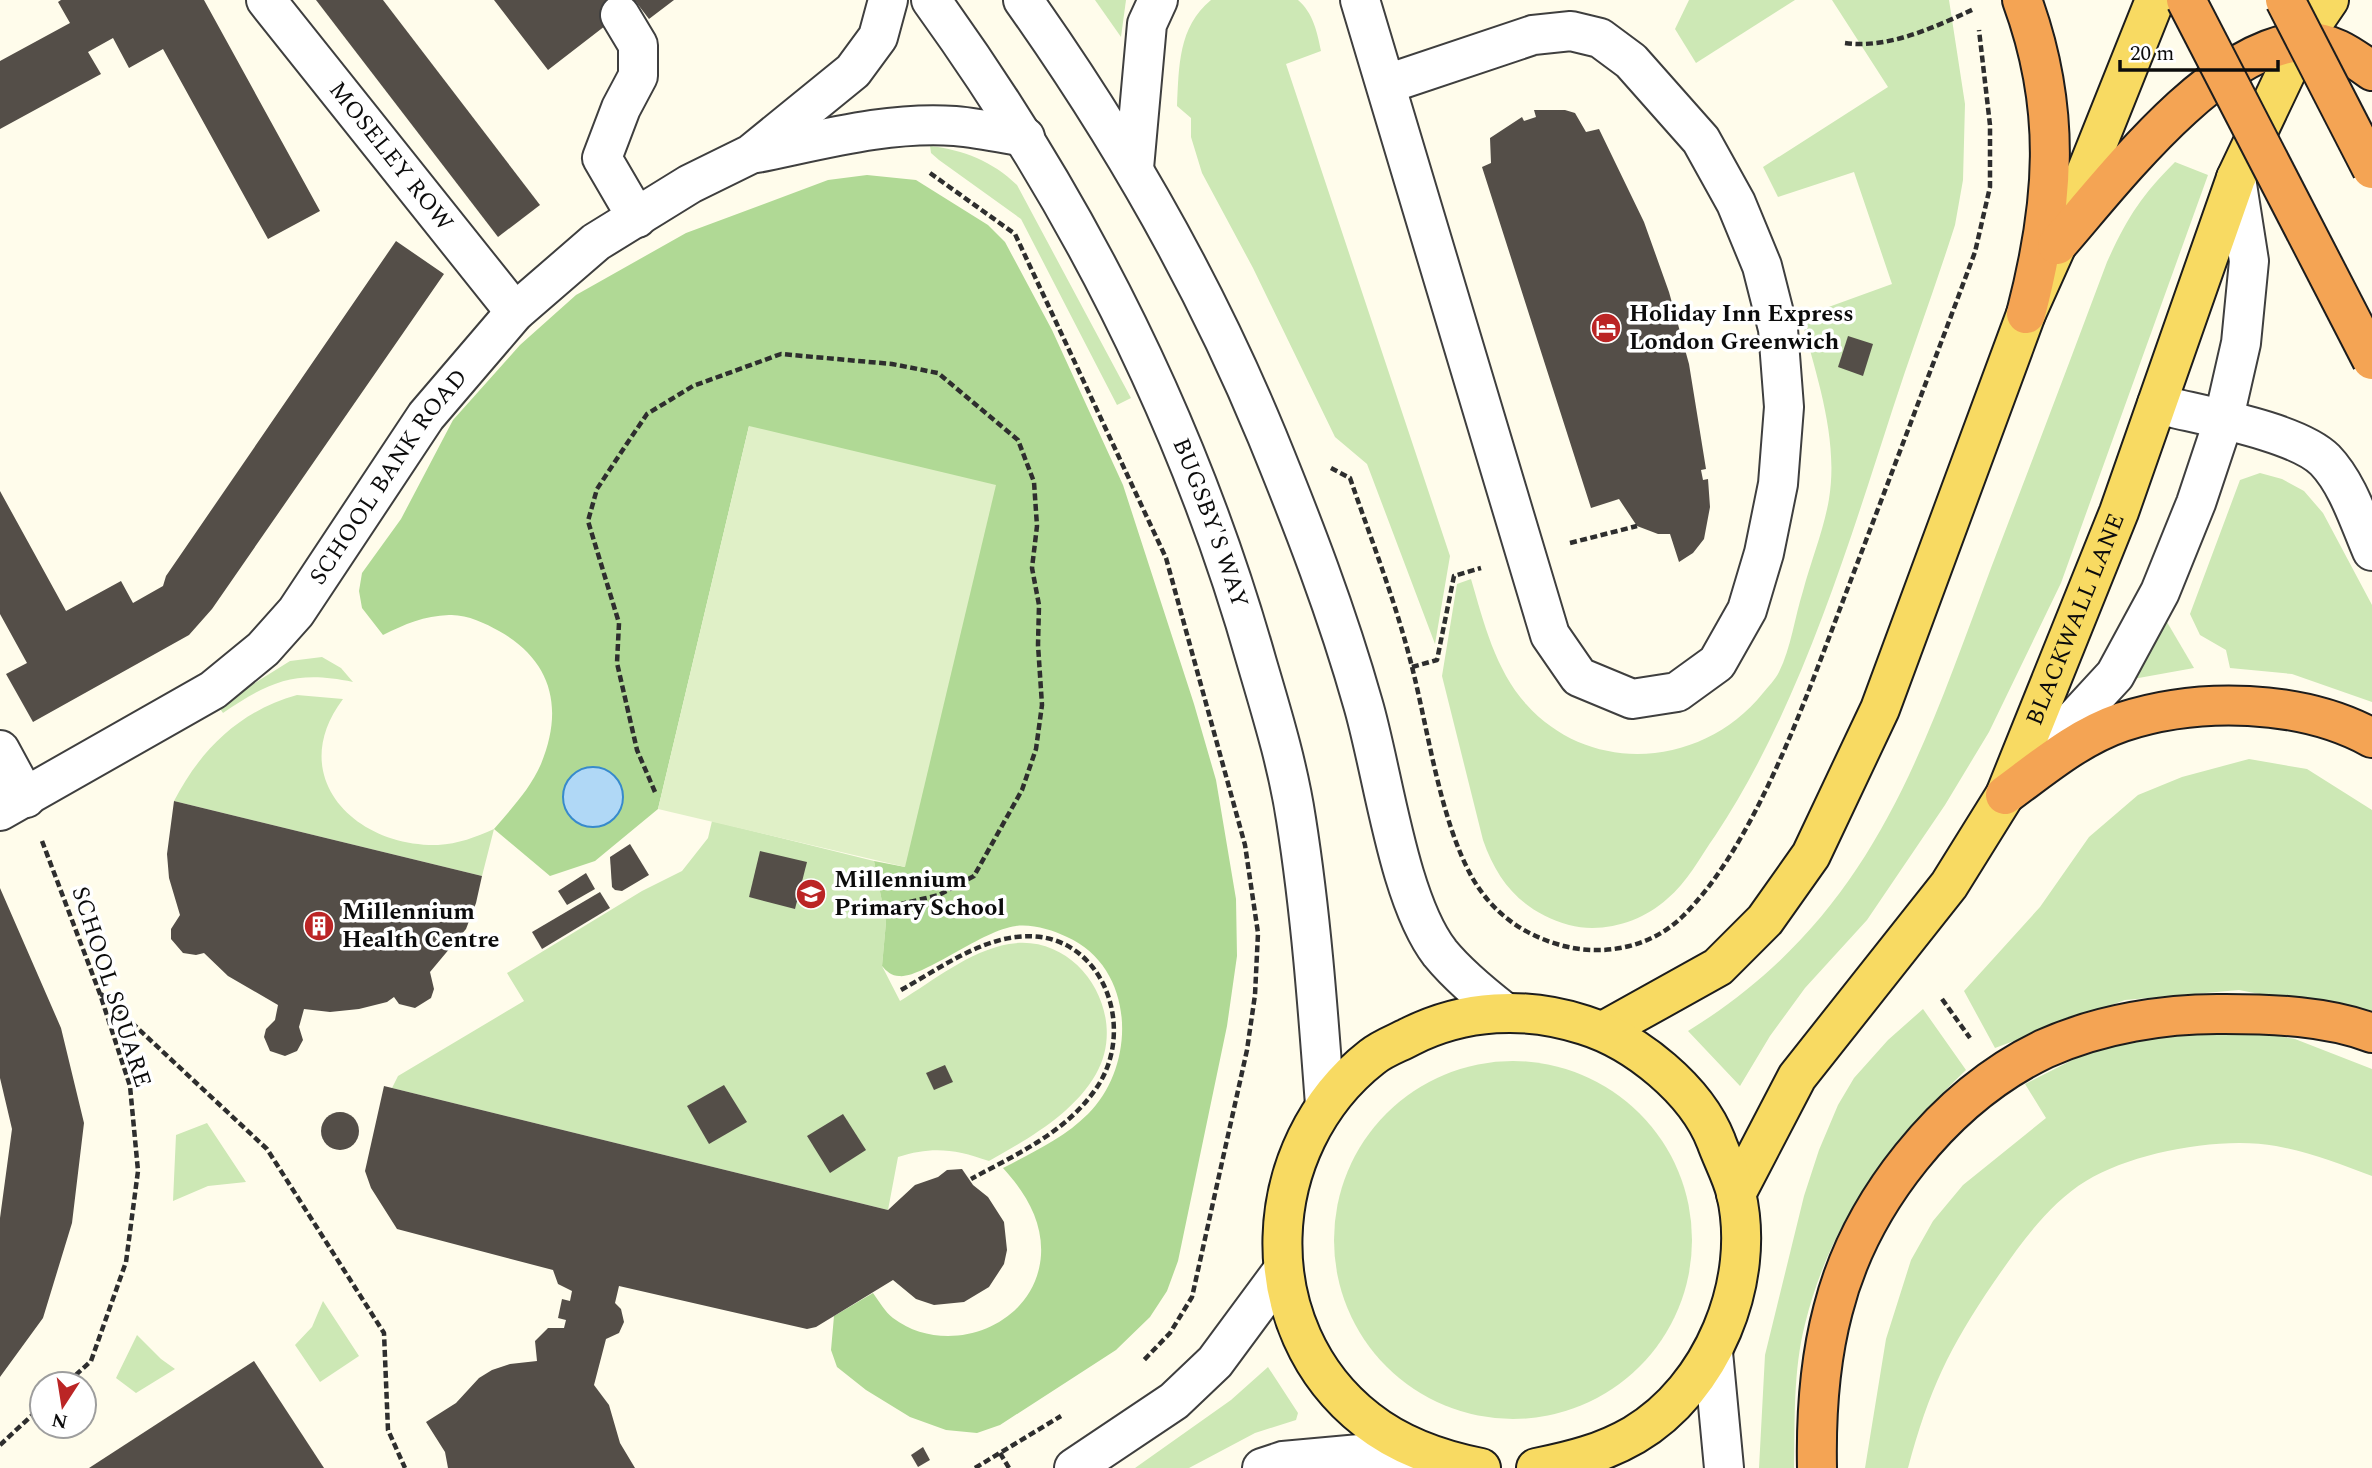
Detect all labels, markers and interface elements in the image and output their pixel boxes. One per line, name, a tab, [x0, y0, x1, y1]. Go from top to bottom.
scale bar	[2120, 28, 2278, 72]
text: 20 m	[2130, 38, 2174, 70]
street label: MOSELEY ROW	[320, 74, 462, 239]
place label: Holiday Inn Express London Greenwich	[1629, 296, 1854, 360]
hotel icon: Holiday Inn Express London Greenwich	[1589, 311, 1623, 345]
street label: SCHOOL BANK ROAD	[301, 361, 477, 592]
street label: BUGSBY'S WAY	[1162, 432, 1257, 613]
street label: BLACKWALL LANE	[2017, 508, 2135, 731]
place label: Millennium Primary School	[834, 862, 1005, 926]
school or university icon: Millennium Primary School	[794, 877, 828, 911]
street label: SCHOOL SQUARE	[61, 882, 161, 1092]
place label: Millennium Health Centre	[342, 894, 500, 958]
building icon: Millennium Health Centre	[302, 909, 336, 943]
north arrow	[28, 1370, 98, 1440]
text: N	[49, 1404, 70, 1436]

